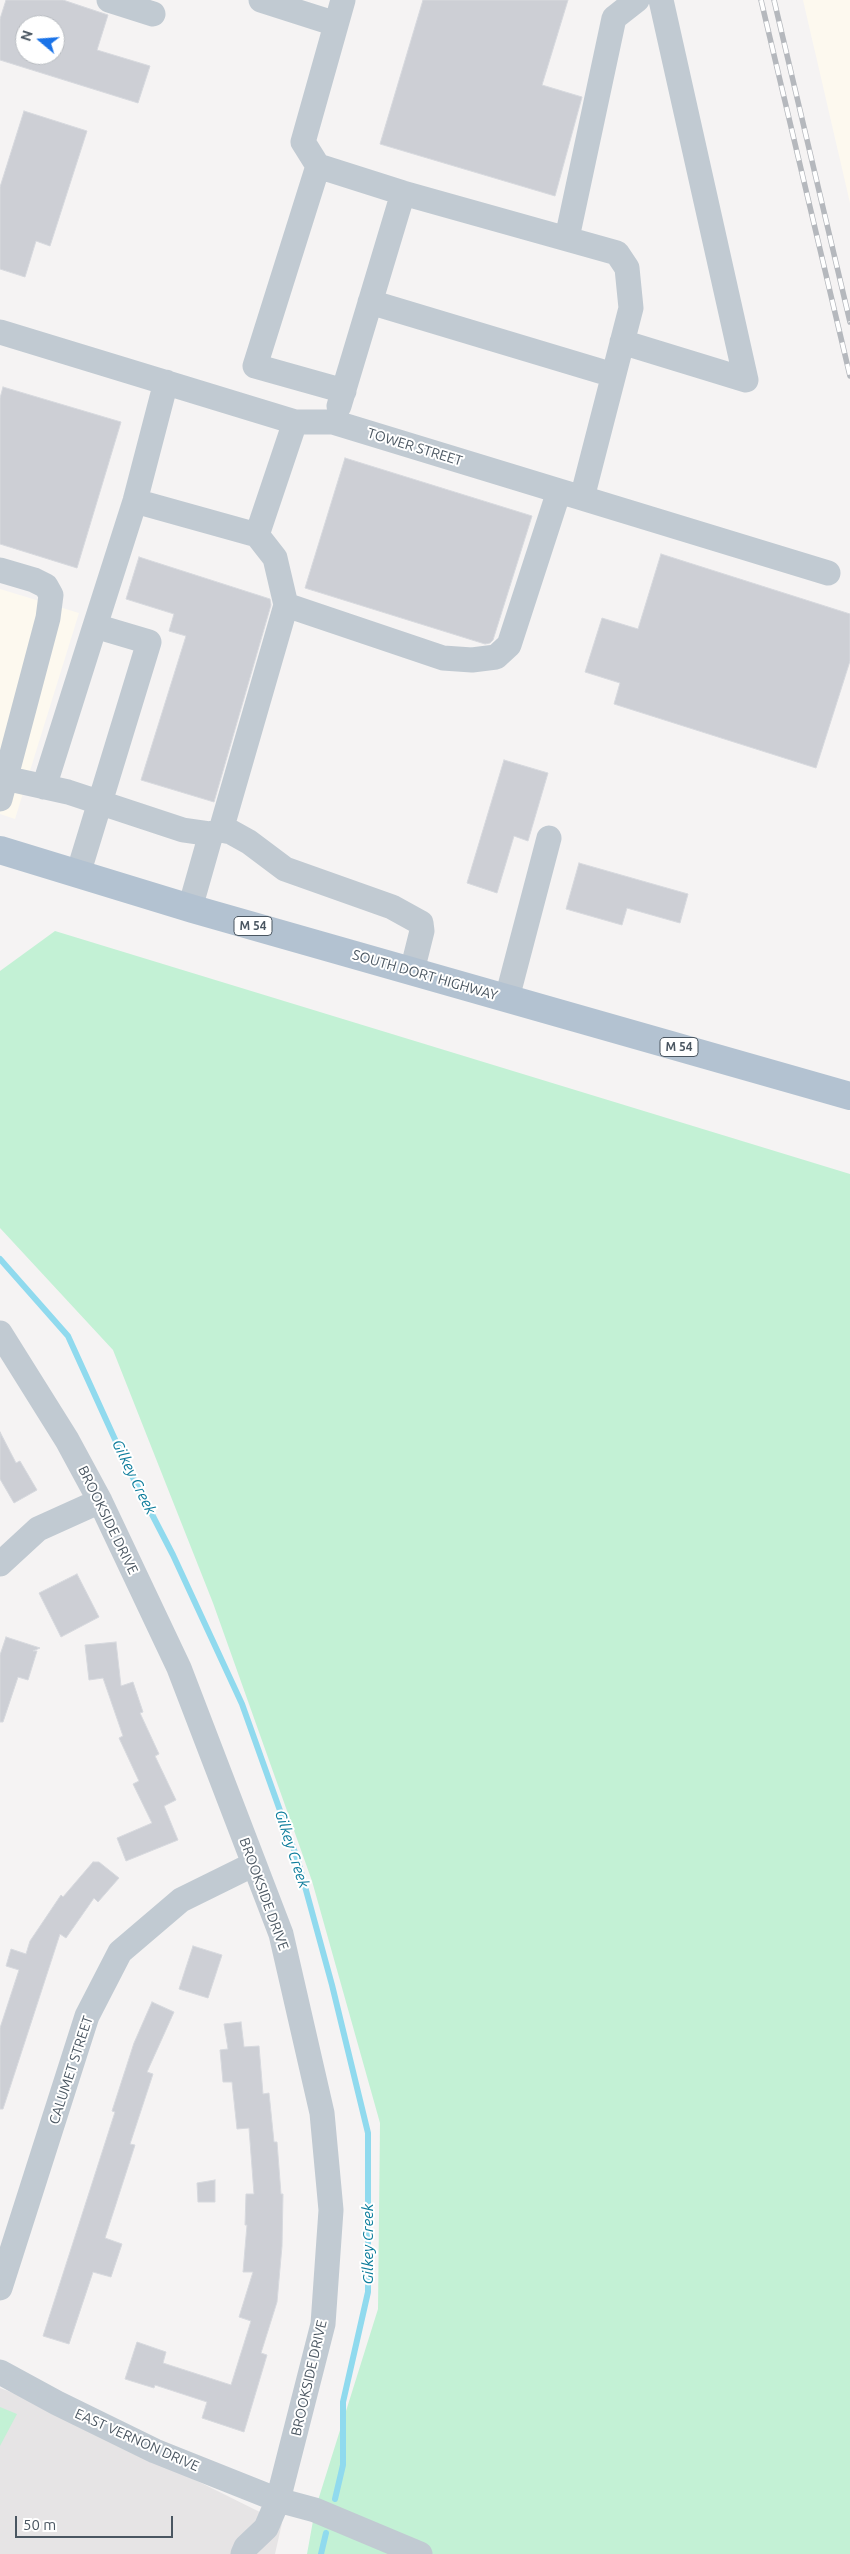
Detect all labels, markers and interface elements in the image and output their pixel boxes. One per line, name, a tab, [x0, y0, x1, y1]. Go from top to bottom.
north arrow	[15, 15, 65, 65]
text: N	[17, 28, 36, 43]
street label: TOWER STREET	[365, 425, 465, 469]
road number: M 54	[234, 916, 272, 936]
street label: SOUTH DORT HIGHWAY	[350, 946, 500, 1004]
road number: M 54	[660, 1038, 698, 1056]
water label: Gilkey Creek	[108, 1437, 160, 1517]
street label: BROOKSIDE DRIVE	[74, 1463, 142, 1577]
water label: Gilkey Creek	[271, 1808, 313, 1890]
street label: BROOKSIDE DRIVE	[236, 1835, 292, 1953]
street label: CALUMET STREET	[46, 2014, 96, 2126]
water label: Gilkey Creek	[359, 2203, 377, 2285]
street label: BROOKSIDE DRIVE	[287, 2318, 331, 2438]
street label: EAST VERNON DRIVE	[72, 2405, 202, 2475]
scale bar	[18, 2506, 175, 2538]
text: 50 m	[23, 2516, 56, 2533]

